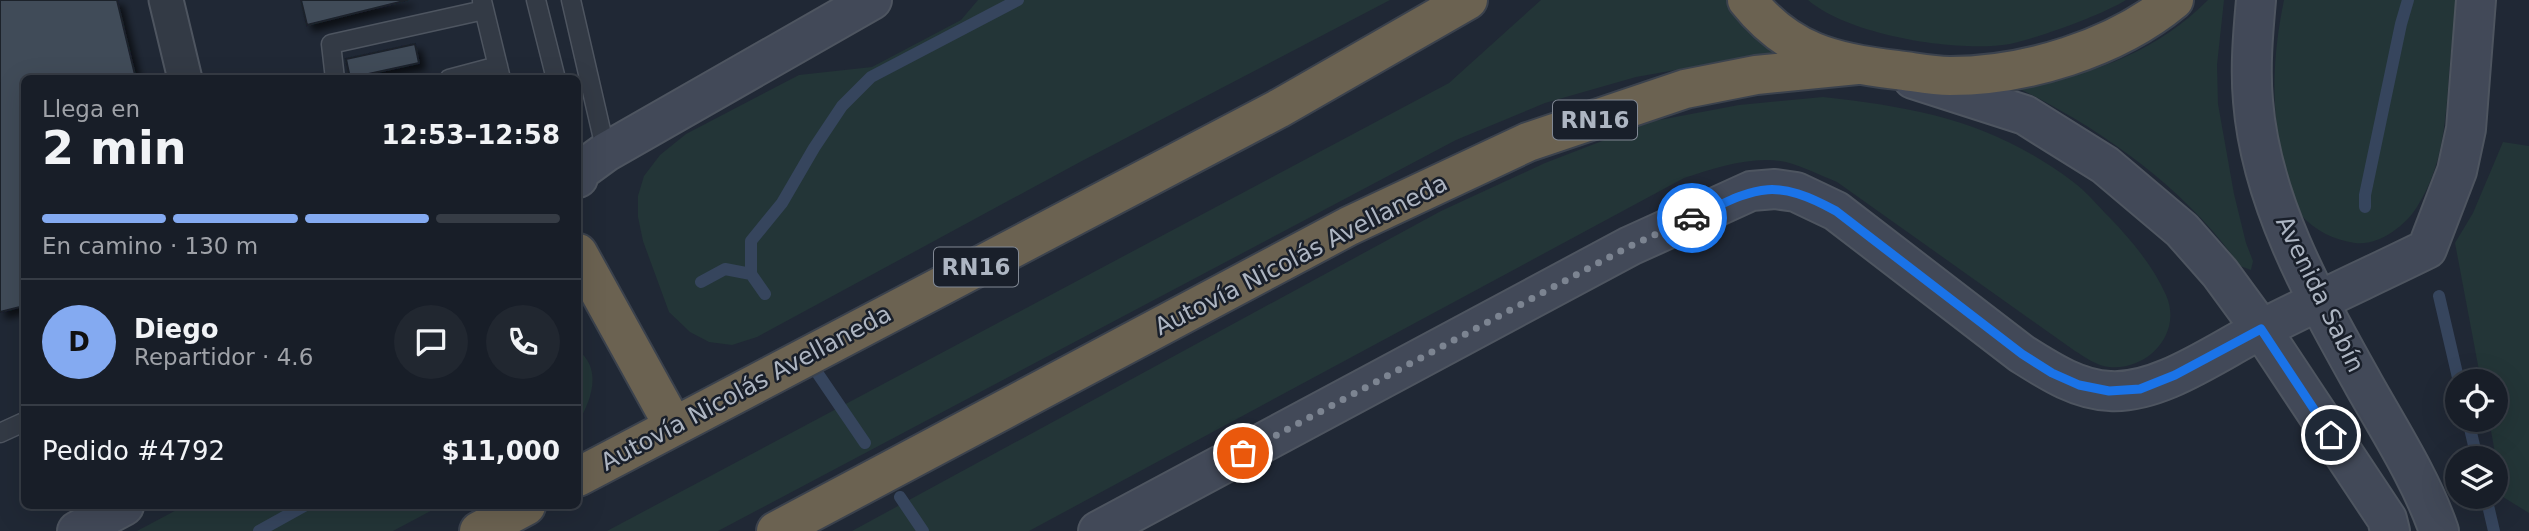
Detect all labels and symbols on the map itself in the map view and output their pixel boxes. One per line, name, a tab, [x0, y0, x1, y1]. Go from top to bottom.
road number: RN16	[1553, 100, 1637, 140]
street label: Autovía Nicolás Avellaneda	[1150, 169, 1452, 341]
courier	[1657, 183, 1727, 253]
street label: Avenida Sabín	[2270, 211, 2370, 377]
road number: RN16	[934, 248, 1018, 286]
street label: Autovía Nicolás Avellaneda	[596, 299, 896, 477]
pin	[2301, 405, 2361, 465]
pin	[1213, 423, 1273, 483]

